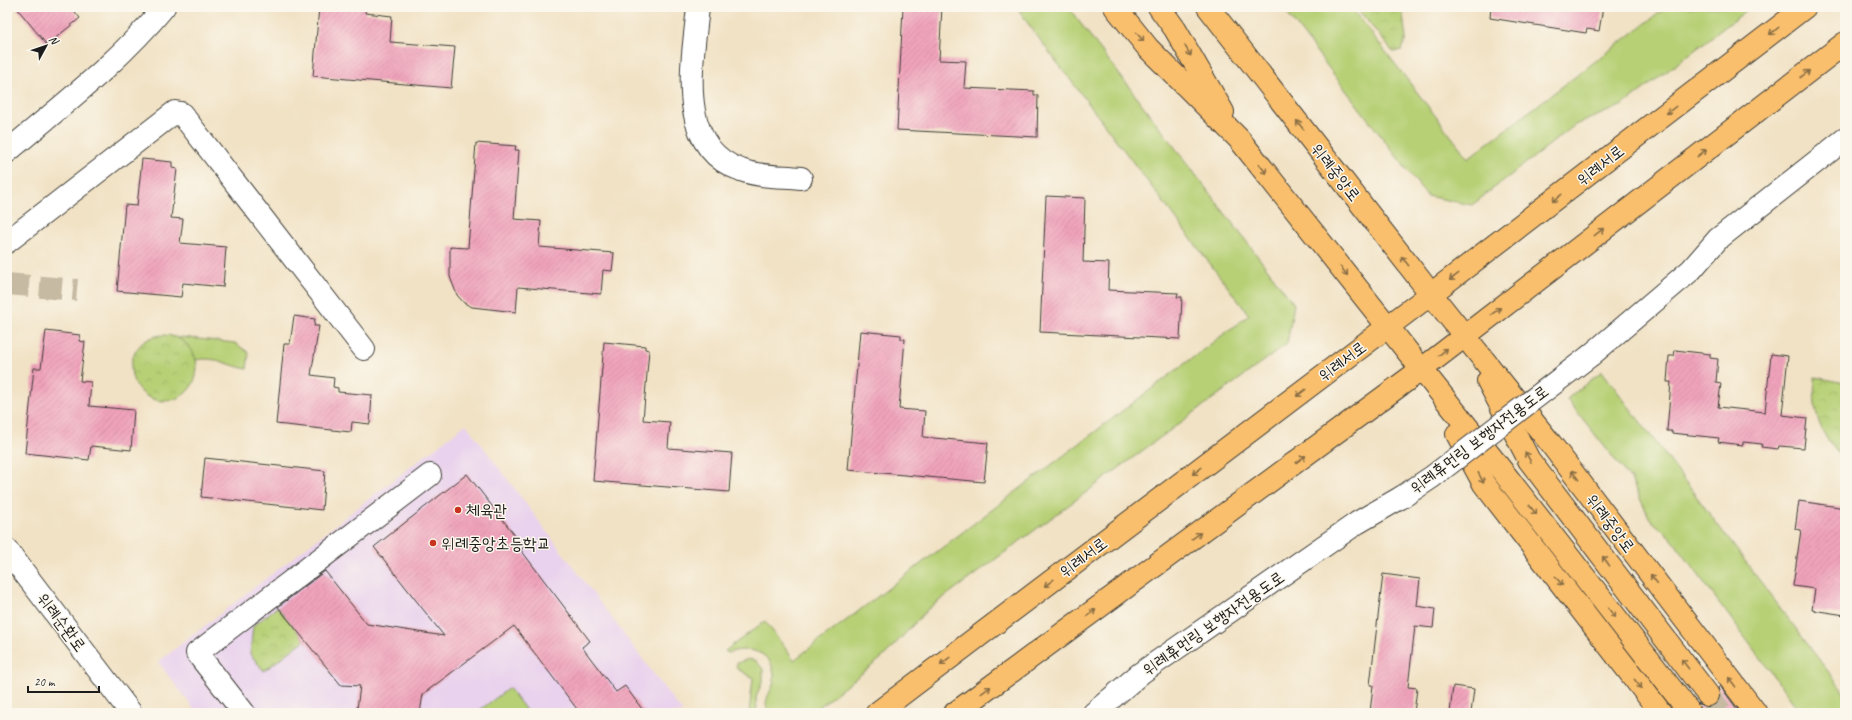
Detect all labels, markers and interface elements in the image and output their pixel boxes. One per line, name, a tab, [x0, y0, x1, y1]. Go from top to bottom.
north arrow	[26, 26, 66, 66]
one-way arrow	[1769, 26, 1780, 35]
text: N	[46, 32, 63, 48]
one-way arrow	[1135, 32, 1144, 43]
one-way arrow	[1185, 45, 1193, 57]
one-way arrow	[1800, 70, 1811, 78]
one-way arrow	[1666, 106, 1677, 114]
one-way arrow	[1296, 120, 1304, 131]
street label: 위례중앙로	[1306, 139, 1365, 206]
street label: 위례서로	[1572, 140, 1628, 191]
one-way arrow	[1696, 149, 1707, 157]
one-way arrow	[1259, 164, 1267, 175]
one-way arrow	[1552, 193, 1563, 202]
one-way arrow	[1593, 228, 1604, 237]
one-way arrow	[1401, 256, 1409, 267]
one-way arrow	[1339, 266, 1348, 277]
one-way arrow	[1448, 273, 1459, 281]
one-way arrow	[1490, 307, 1501, 316]
street label: 위례서로	[1314, 337, 1370, 386]
one-way arrow	[1438, 348, 1449, 357]
street label: 위례휴먼링 보행자전용도로	[1406, 380, 1553, 498]
one-way arrow	[1295, 388, 1306, 397]
one-way arrow	[1523, 451, 1531, 463]
one-way arrow	[1295, 455, 1306, 463]
one-way arrow	[1192, 467, 1203, 475]
one-way arrow	[1571, 470, 1579, 481]
one-way arrow	[1477, 471, 1485, 483]
street label: 위례중앙로	[1582, 490, 1640, 557]
place label: 체육관	[466, 500, 507, 521]
one-way arrow	[1528, 504, 1537, 515]
marker: 체육관	[453, 505, 463, 515]
one-way arrow	[1190, 532, 1201, 540]
place label: 위례중앙초등학교	[441, 533, 550, 554]
street label: 위례서로	[1055, 533, 1111, 582]
marker: 위례중앙초등학교	[428, 538, 438, 548]
one-way arrow	[1602, 555, 1610, 566]
street label: 위례휴먼링 보행자전용도로	[1138, 567, 1288, 680]
one-way arrow	[1649, 573, 1658, 584]
one-way arrow	[1555, 576, 1563, 587]
one-way arrow	[1043, 579, 1054, 587]
street label: 위례순환로	[33, 589, 91, 656]
one-way arrow	[1608, 607, 1617, 618]
one-way arrow	[1086, 609, 1097, 617]
one-way arrow	[940, 657, 951, 666]
one-way arrow	[1681, 659, 1689, 670]
scale bar	[28, 668, 99, 694]
text: 20 m	[34, 674, 56, 690]
one-way arrow	[1728, 677, 1737, 688]
one-way arrow	[1634, 679, 1643, 690]
one-way arrow	[981, 686, 992, 694]

